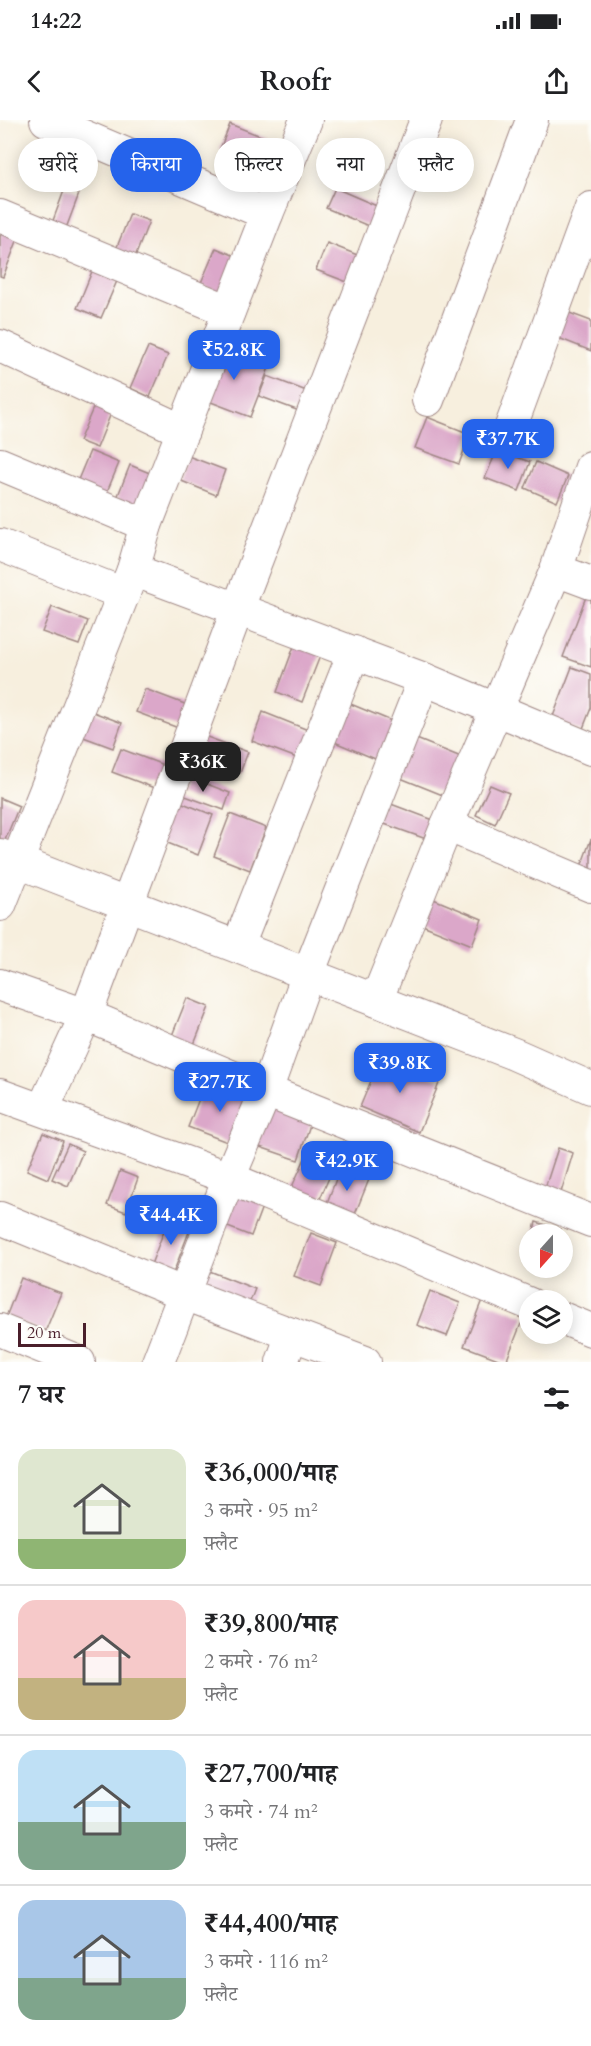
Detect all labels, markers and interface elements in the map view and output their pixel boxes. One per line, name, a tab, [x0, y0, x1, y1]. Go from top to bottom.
text: 14:22	[30, 6, 81, 36]
text: Roofr	[260, 63, 331, 100]
icon: back	[18, 65, 51, 98]
icon: share	[540, 65, 573, 98]
chip: खरीदें	[18, 138, 98, 192]
chip: किराया	[110, 138, 202, 192]
chip: फ़िल्टर	[214, 138, 304, 192]
chip: नया	[316, 138, 385, 192]
chip: फ़्लैट	[397, 138, 474, 192]
pin: ₹52.8K	[185, 330, 283, 381]
text: ₹52.8K	[202, 336, 266, 363]
pin: ₹37.7K	[459, 419, 557, 470]
text: ₹37.7K	[476, 425, 540, 452]
pin: ₹36K	[167, 742, 239, 793]
text: ₹36K	[179, 748, 227, 775]
pin: ₹39.8K	[351, 1043, 449, 1094]
text: ₹39.8K	[368, 1049, 432, 1076]
pin: ₹27.7K	[171, 1062, 269, 1113]
text: ₹27.7K	[188, 1068, 252, 1095]
pin: ₹42.9K	[298, 1141, 396, 1192]
text: ₹42.9K	[315, 1147, 379, 1174]
pin: ₹44.4K	[122, 1195, 220, 1246]
text: ₹44.4K	[139, 1201, 203, 1228]
north arrow	[519, 1224, 573, 1278]
map controls	[519, 1224, 573, 1344]
button: layers	[519, 1290, 573, 1344]
scale bar	[18, 1320, 86, 1348]
text: 20 m	[27, 1322, 61, 1344]
text: 7 घर	[18, 1377, 64, 1412]
icon: filters	[540, 1382, 573, 1415]
text: ₹36,000/माह	[204, 1455, 337, 1490]
icon: home	[66, 1473, 138, 1545]
text: 3 कमरे · 95 m²	[204, 1497, 318, 1524]
text: फ़्लैट	[204, 1530, 237, 1557]
text: ₹39,800/माह	[204, 1606, 337, 1641]
icon: home	[66, 1624, 138, 1696]
text: 2 कमरे · 76 m²	[204, 1648, 318, 1675]
text: फ़्लैट	[204, 1681, 237, 1708]
text: ₹27,700/माह	[204, 1756, 337, 1791]
icon: home	[66, 1774, 138, 1846]
text: 3 कमरे · 74 m²	[204, 1798, 318, 1825]
text: फ़्लैट	[204, 1831, 237, 1858]
text: ₹44,400/माह	[204, 1906, 337, 1941]
icon: home	[66, 1924, 138, 1996]
text: 3 कमरे · 116 m²	[204, 1948, 328, 1975]
text: फ़्लैट	[204, 1981, 237, 2008]

